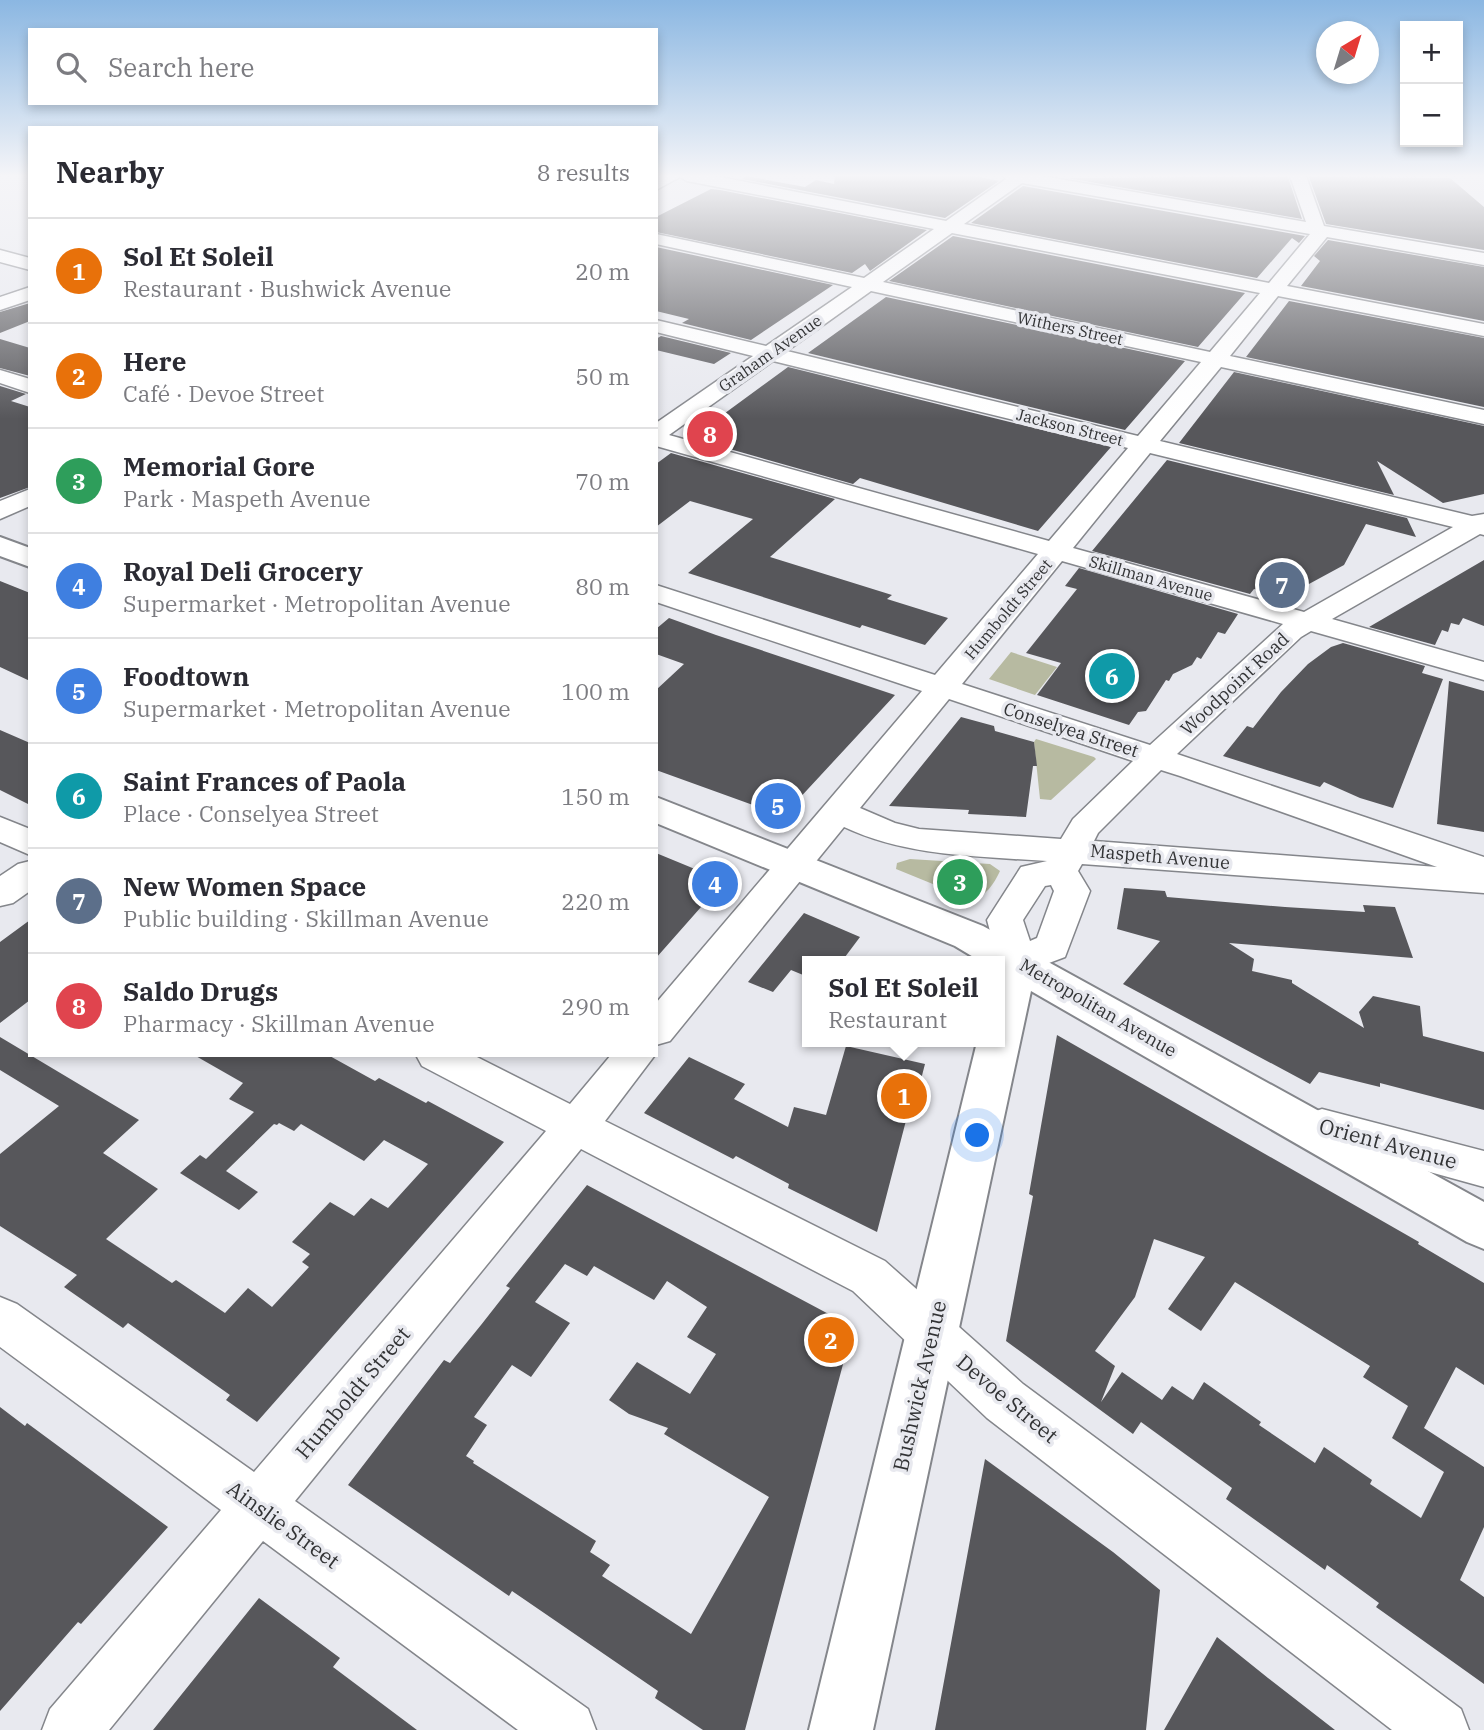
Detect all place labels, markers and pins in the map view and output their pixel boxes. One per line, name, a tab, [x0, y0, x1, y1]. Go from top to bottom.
pin: 8	[687, 408, 733, 460]
pin: 7	[1259, 559, 1305, 611]
pin: 6	[1089, 650, 1135, 702]
pin: 5	[755, 780, 801, 832]
pin: 3	[937, 856, 983, 908]
pin: 4	[692, 858, 738, 910]
pin: 1	[881, 1070, 927, 1122]
pin: 2	[808, 1314, 854, 1366]

